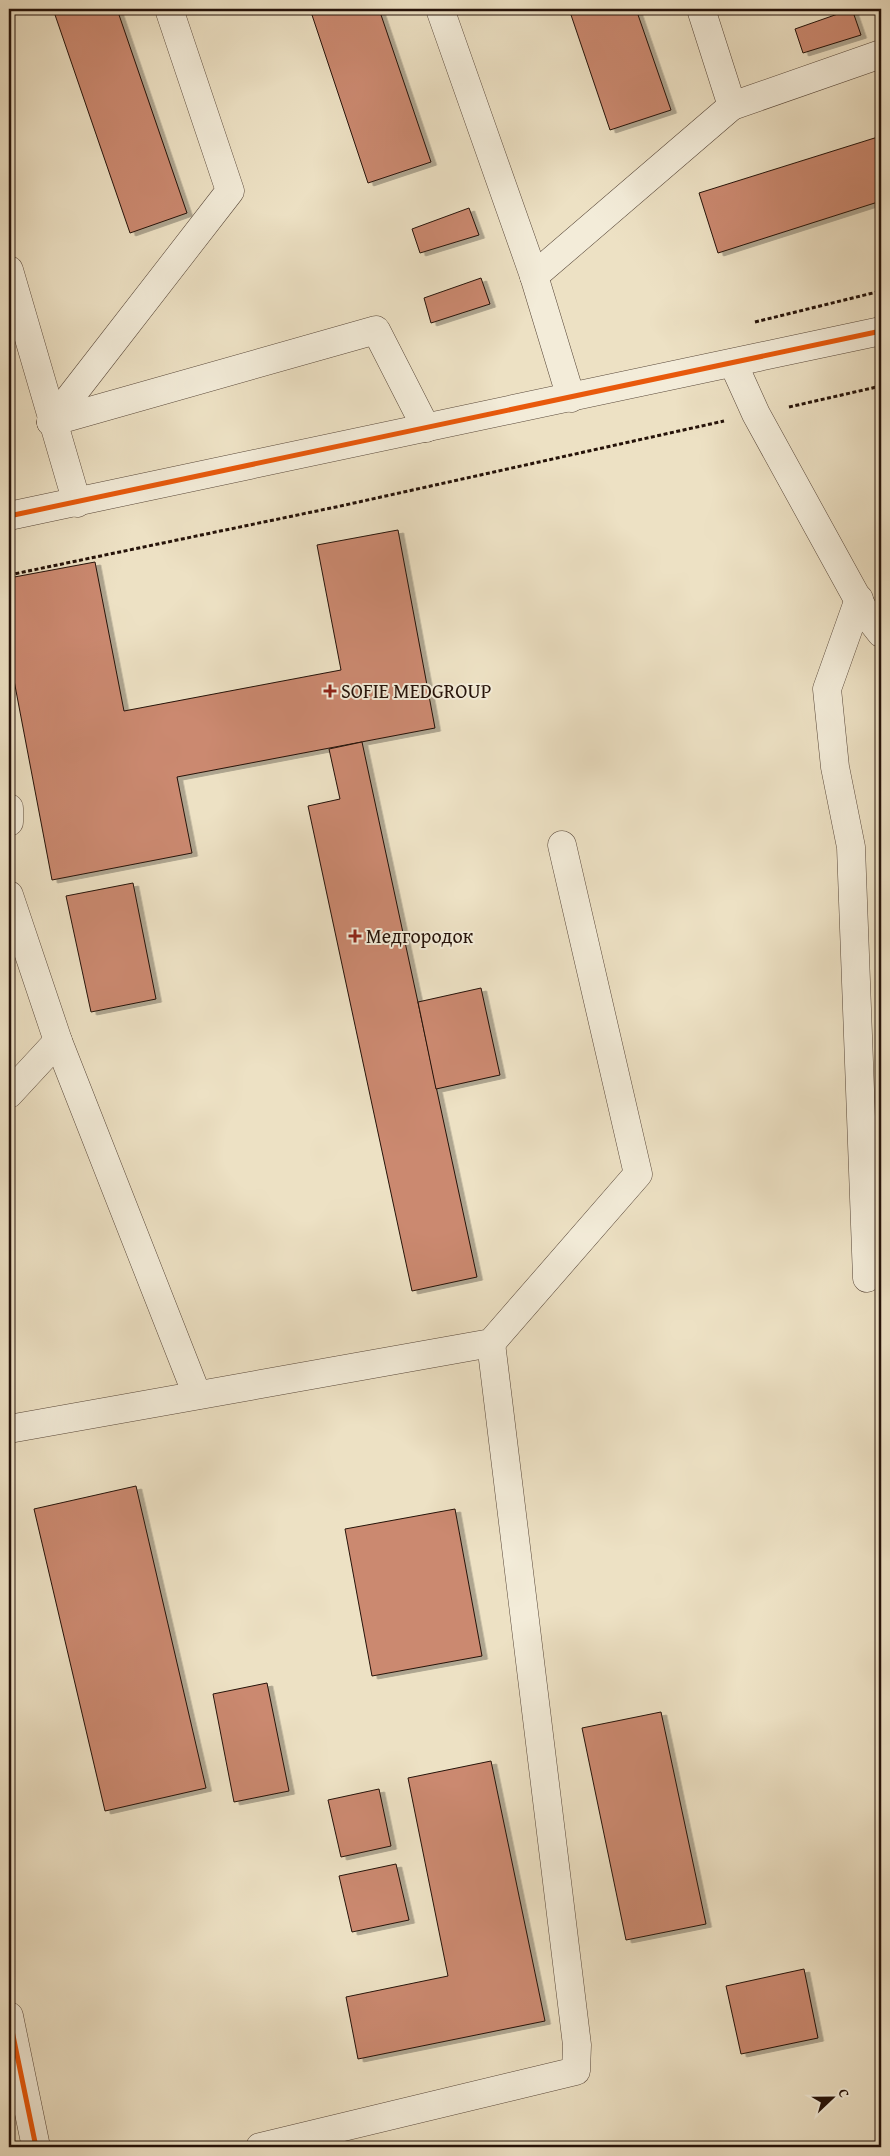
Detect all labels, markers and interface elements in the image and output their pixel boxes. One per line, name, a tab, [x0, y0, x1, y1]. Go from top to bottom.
place label: SOFIE MEDGROUP	[341, 676, 491, 705]
marker: SOFIE MEDGROUP	[323, 684, 337, 698]
place label: Медгородок	[366, 921, 474, 950]
marker: Медгородок	[348, 929, 362, 943]
north arrow	[808, 2074, 858, 2124]
text: С	[833, 2086, 855, 2101]

